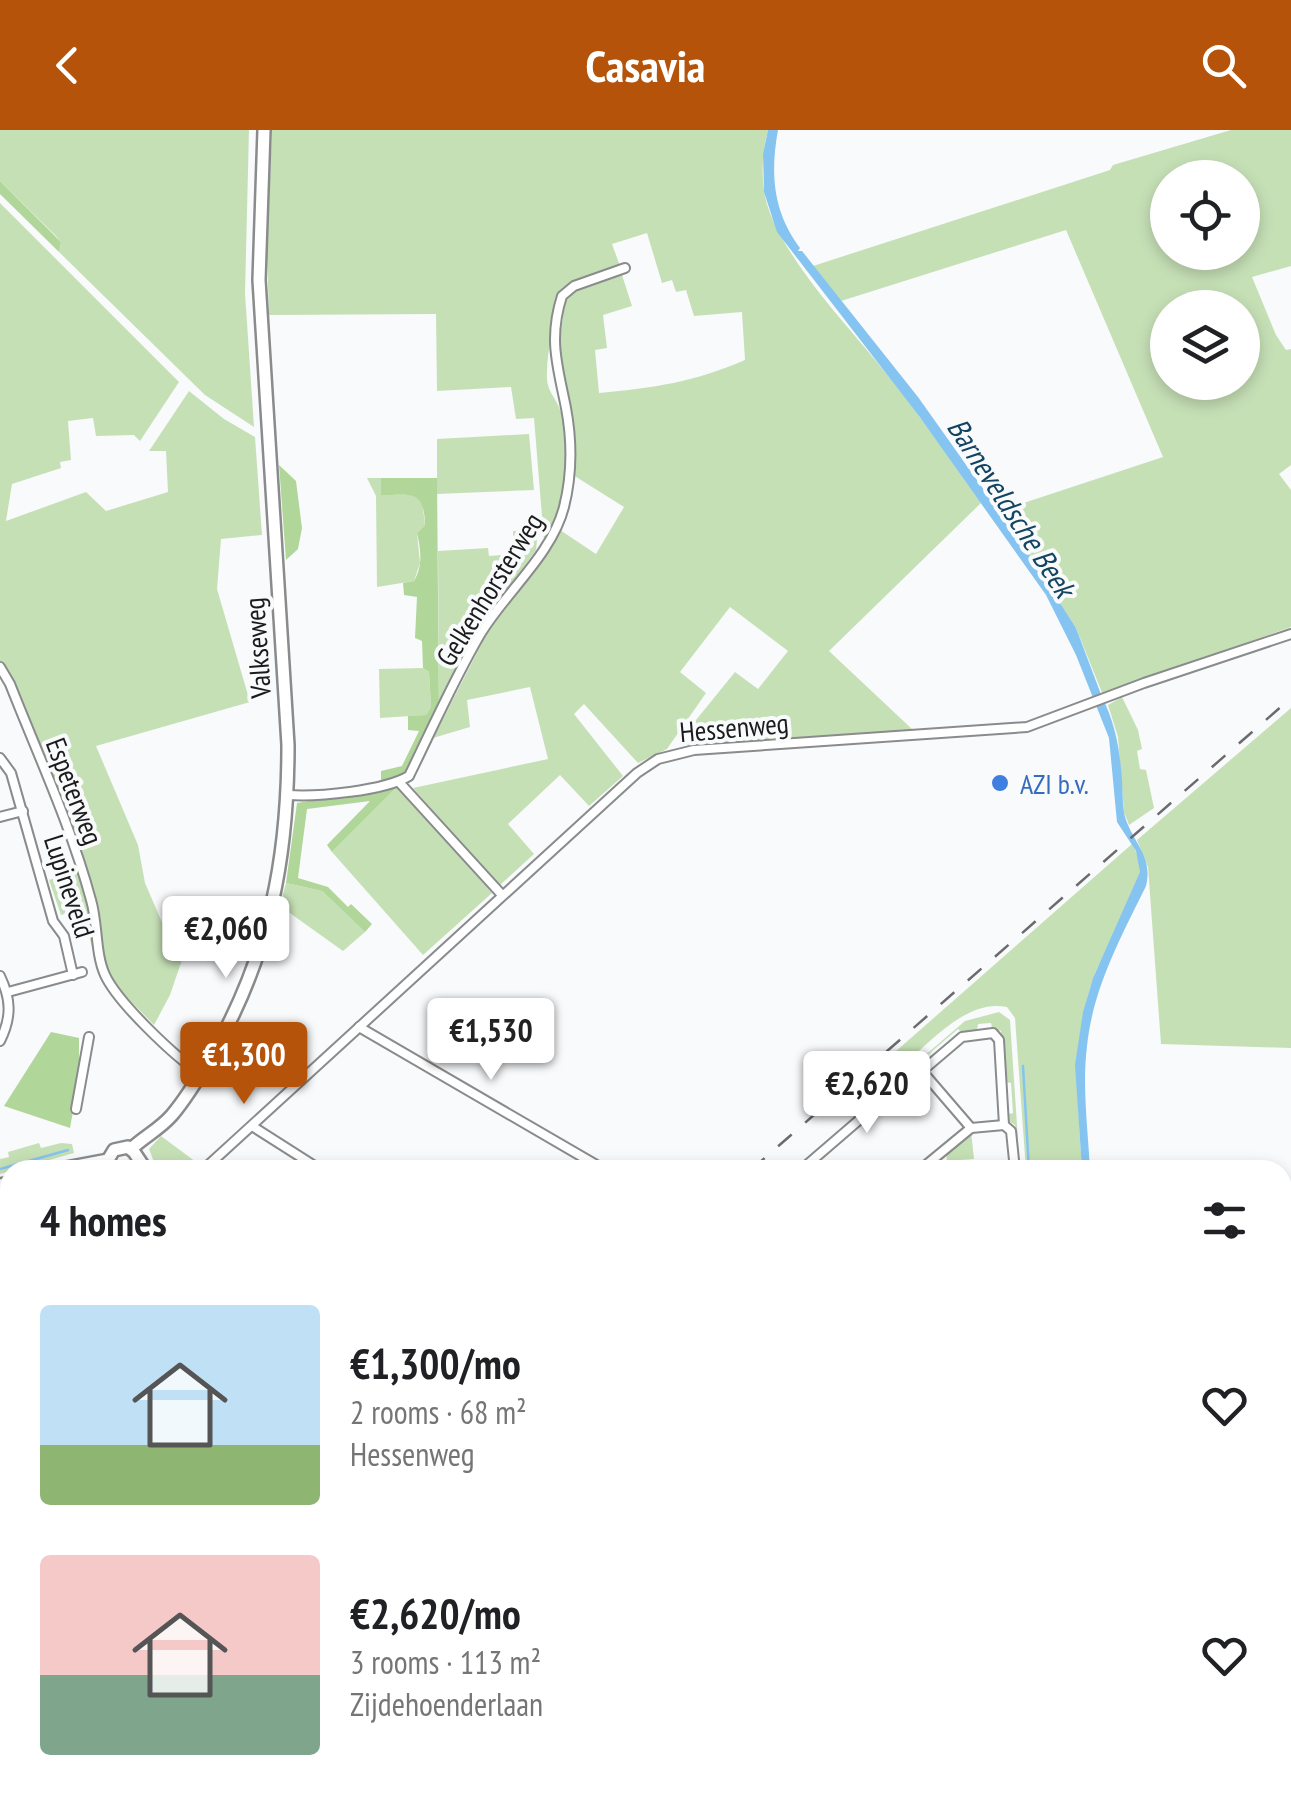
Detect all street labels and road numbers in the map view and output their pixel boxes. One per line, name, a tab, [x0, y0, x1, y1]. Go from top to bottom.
street label: Gelkenhorsterweg	[427, 505, 551, 673]
street label: Valkseweg	[235, 596, 279, 701]
street label: Hessenweg	[678, 704, 790, 750]
street label: Espeterweg	[38, 732, 112, 850]
street label: Lupineveld	[36, 830, 104, 942]

